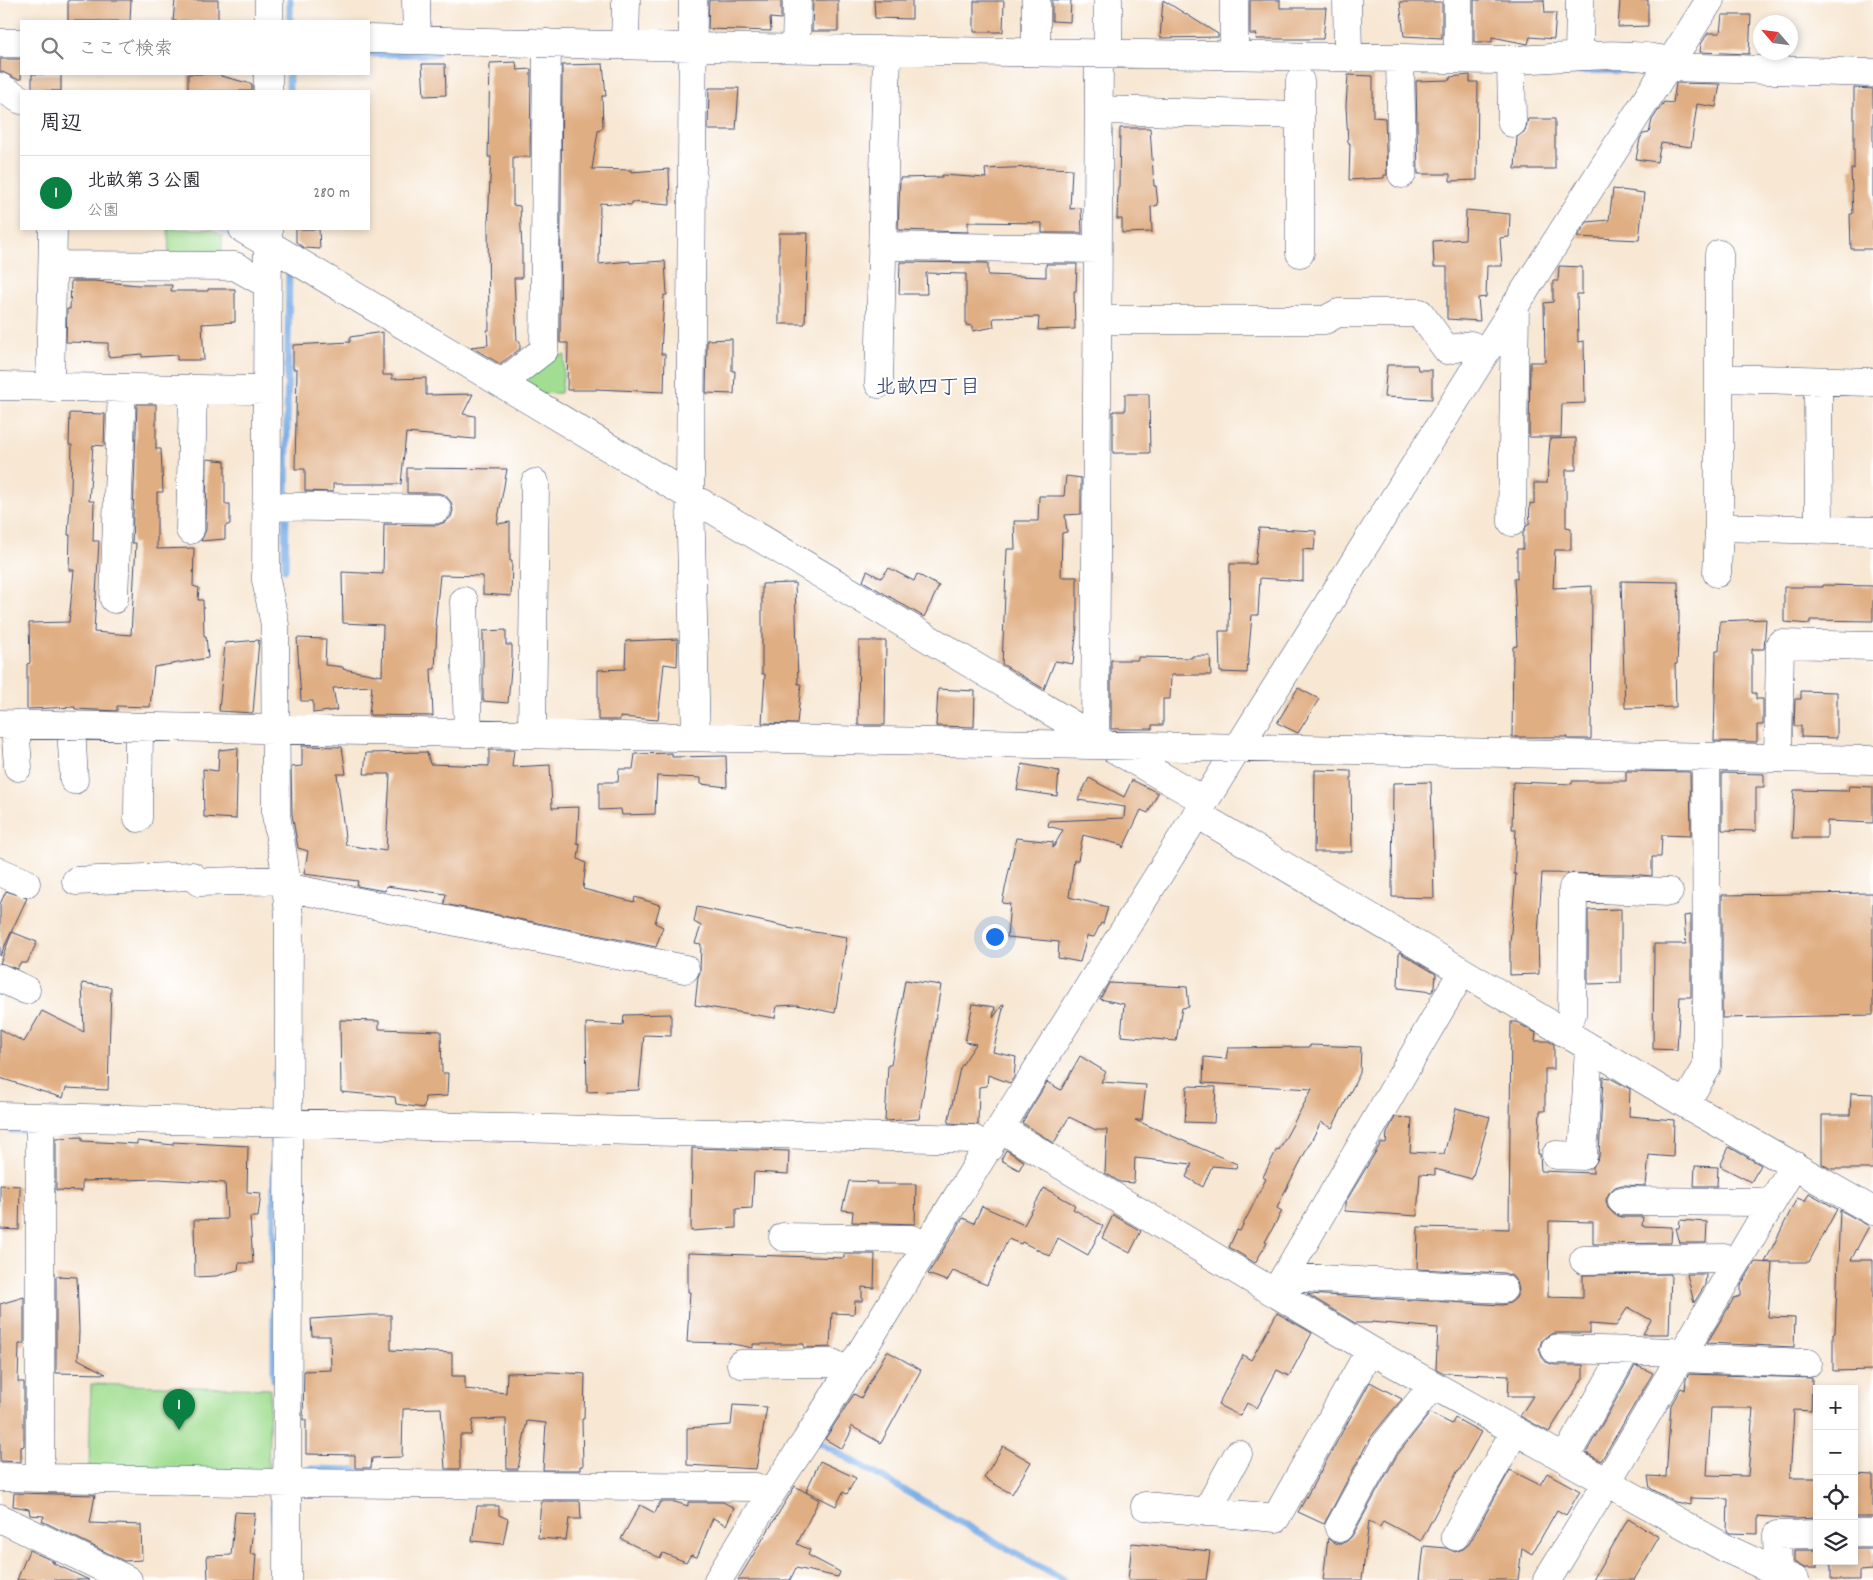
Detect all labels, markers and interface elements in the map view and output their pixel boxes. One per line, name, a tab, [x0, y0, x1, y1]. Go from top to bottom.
north arrow	[1753, 15, 1798, 60]
search box	[20, 20, 370, 75]
icon: search	[38, 34, 66, 62]
text: ここで検索	[78, 37, 173, 64]
text: 周辺	[40, 110, 82, 140]
text: 北畝第３公園	[87, 169, 201, 196]
text: 1	[54, 182, 58, 205]
text: 280 m	[313, 182, 350, 205]
text: 公園	[87, 200, 119, 223]
district label: 北畝四丁目	[876, 374, 981, 404]
your location	[982, 924, 1008, 950]
map controls	[1813, 1385, 1858, 1565]
button: +	[1813, 1385, 1858, 1430]
pin: 1	[163, 1389, 195, 1430]
button: −	[1813, 1430, 1858, 1475]
button: locate	[1813, 1475, 1858, 1520]
button: layers	[1813, 1520, 1858, 1565]

